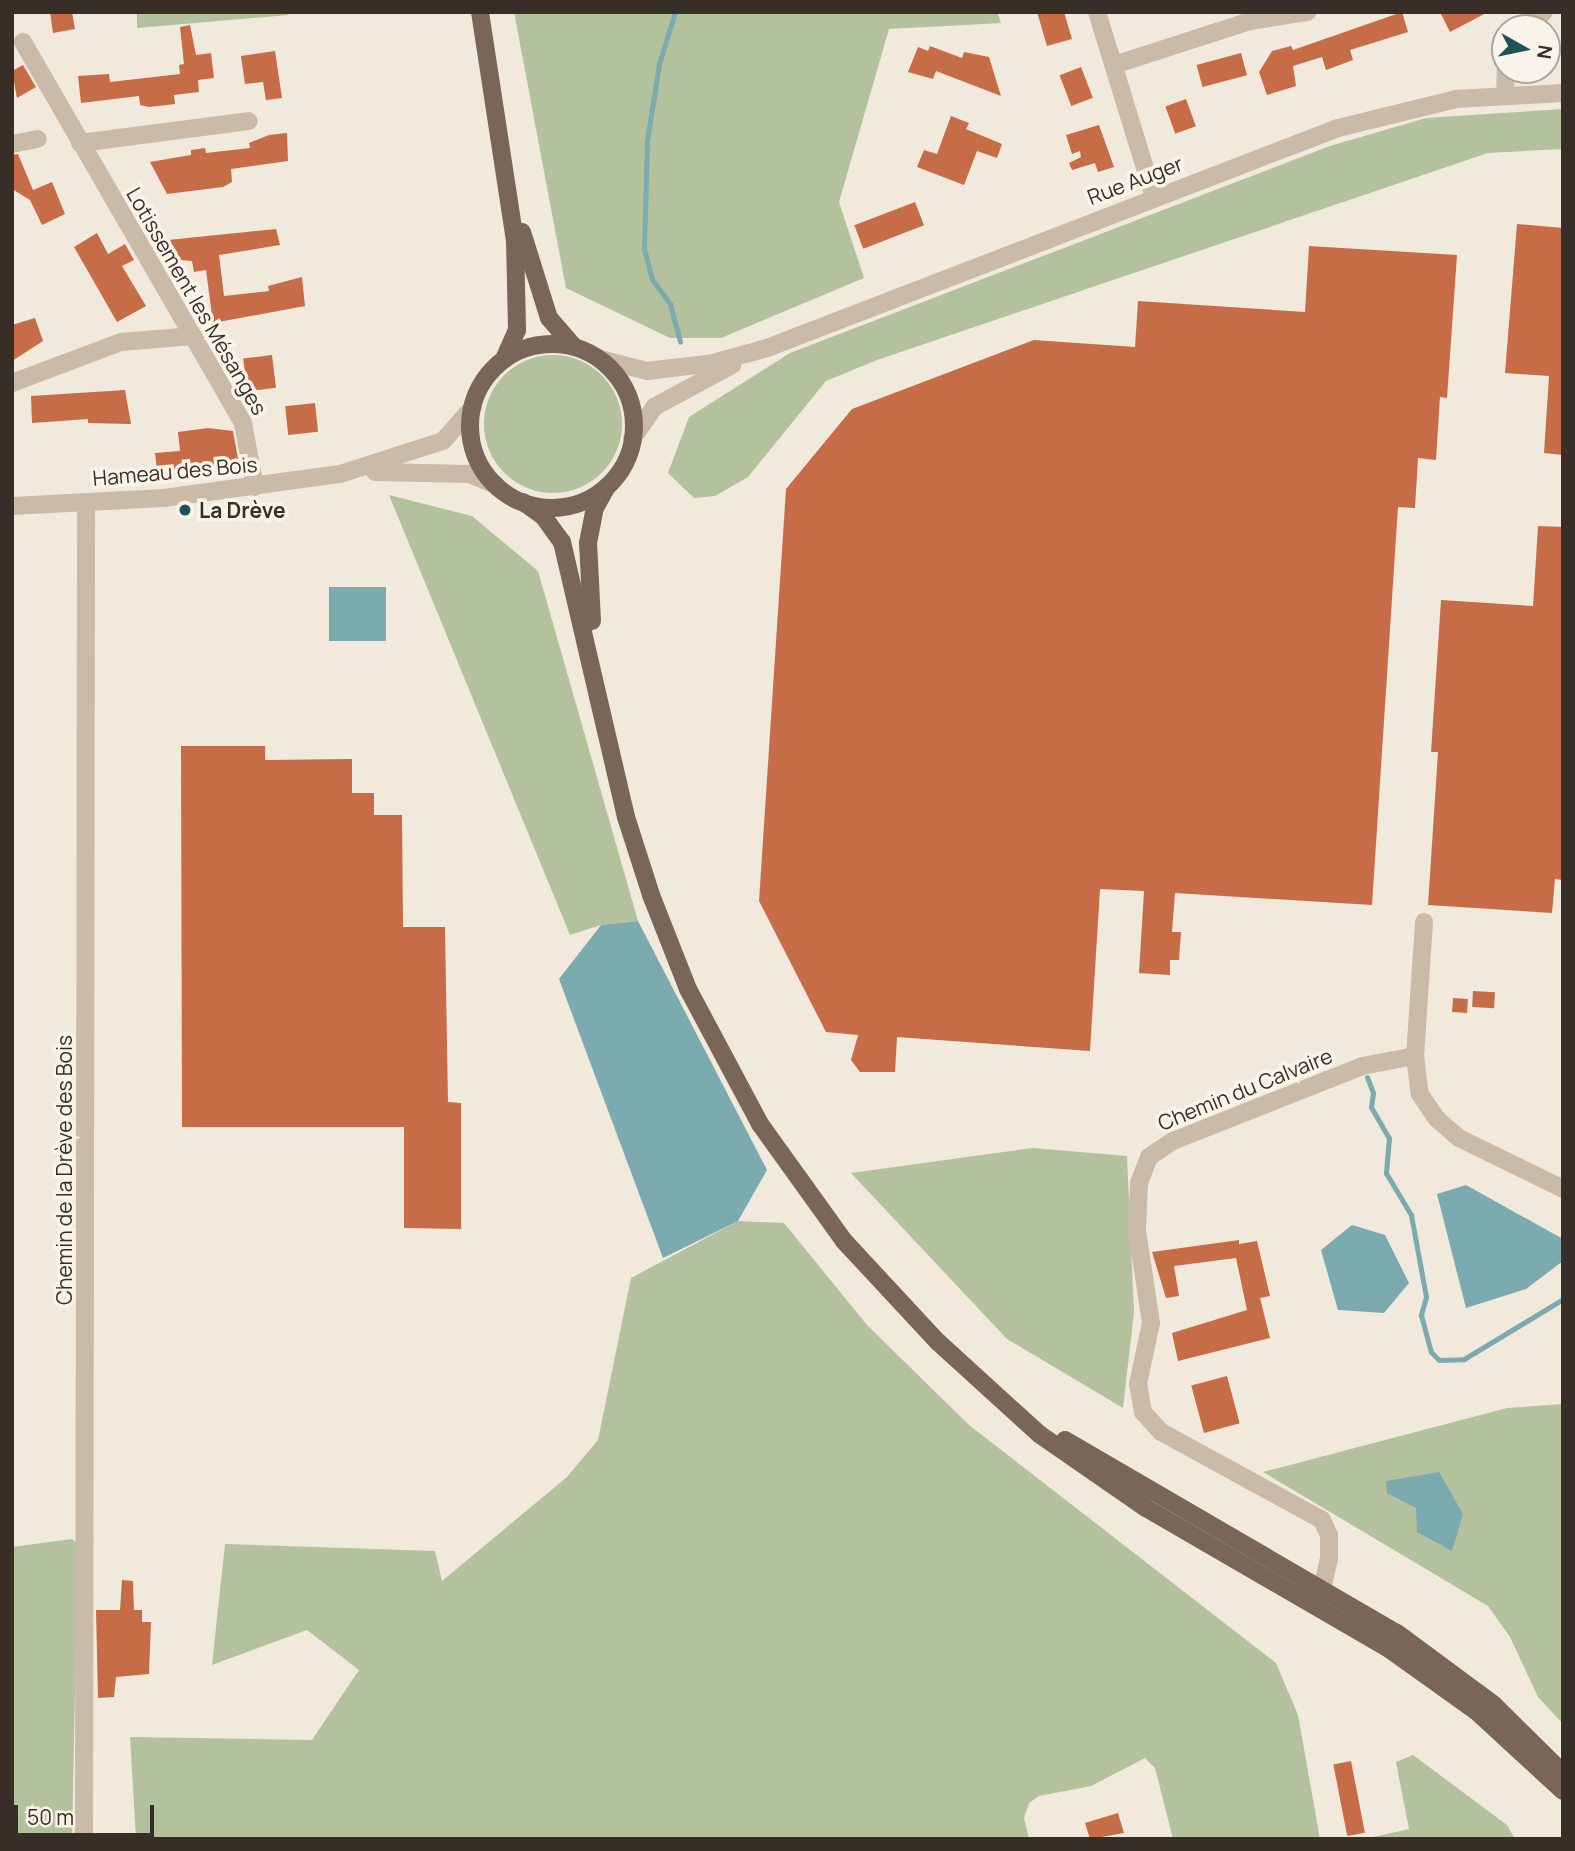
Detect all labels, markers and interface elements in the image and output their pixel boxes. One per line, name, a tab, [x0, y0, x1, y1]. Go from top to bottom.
north arrow	[1491, 14, 1561, 84]
text: N	[1531, 43, 1559, 61]
street label: Rue Auger	[1084, 150, 1186, 210]
street label: Lotissement les Mésanges	[121, 183, 273, 419]
street label: Hameau des Bois	[92, 451, 258, 491]
place label: La Drève	[199, 497, 286, 523]
marker: La Drève	[177, 502, 193, 518]
street label: Chemin de la Drève des Bois	[51, 1035, 77, 1305]
street label: Chemin du Calvaire	[1154, 1043, 1336, 1135]
scale bar	[18, 1792, 158, 1836]
text: 50 m	[27, 1803, 74, 1831]

